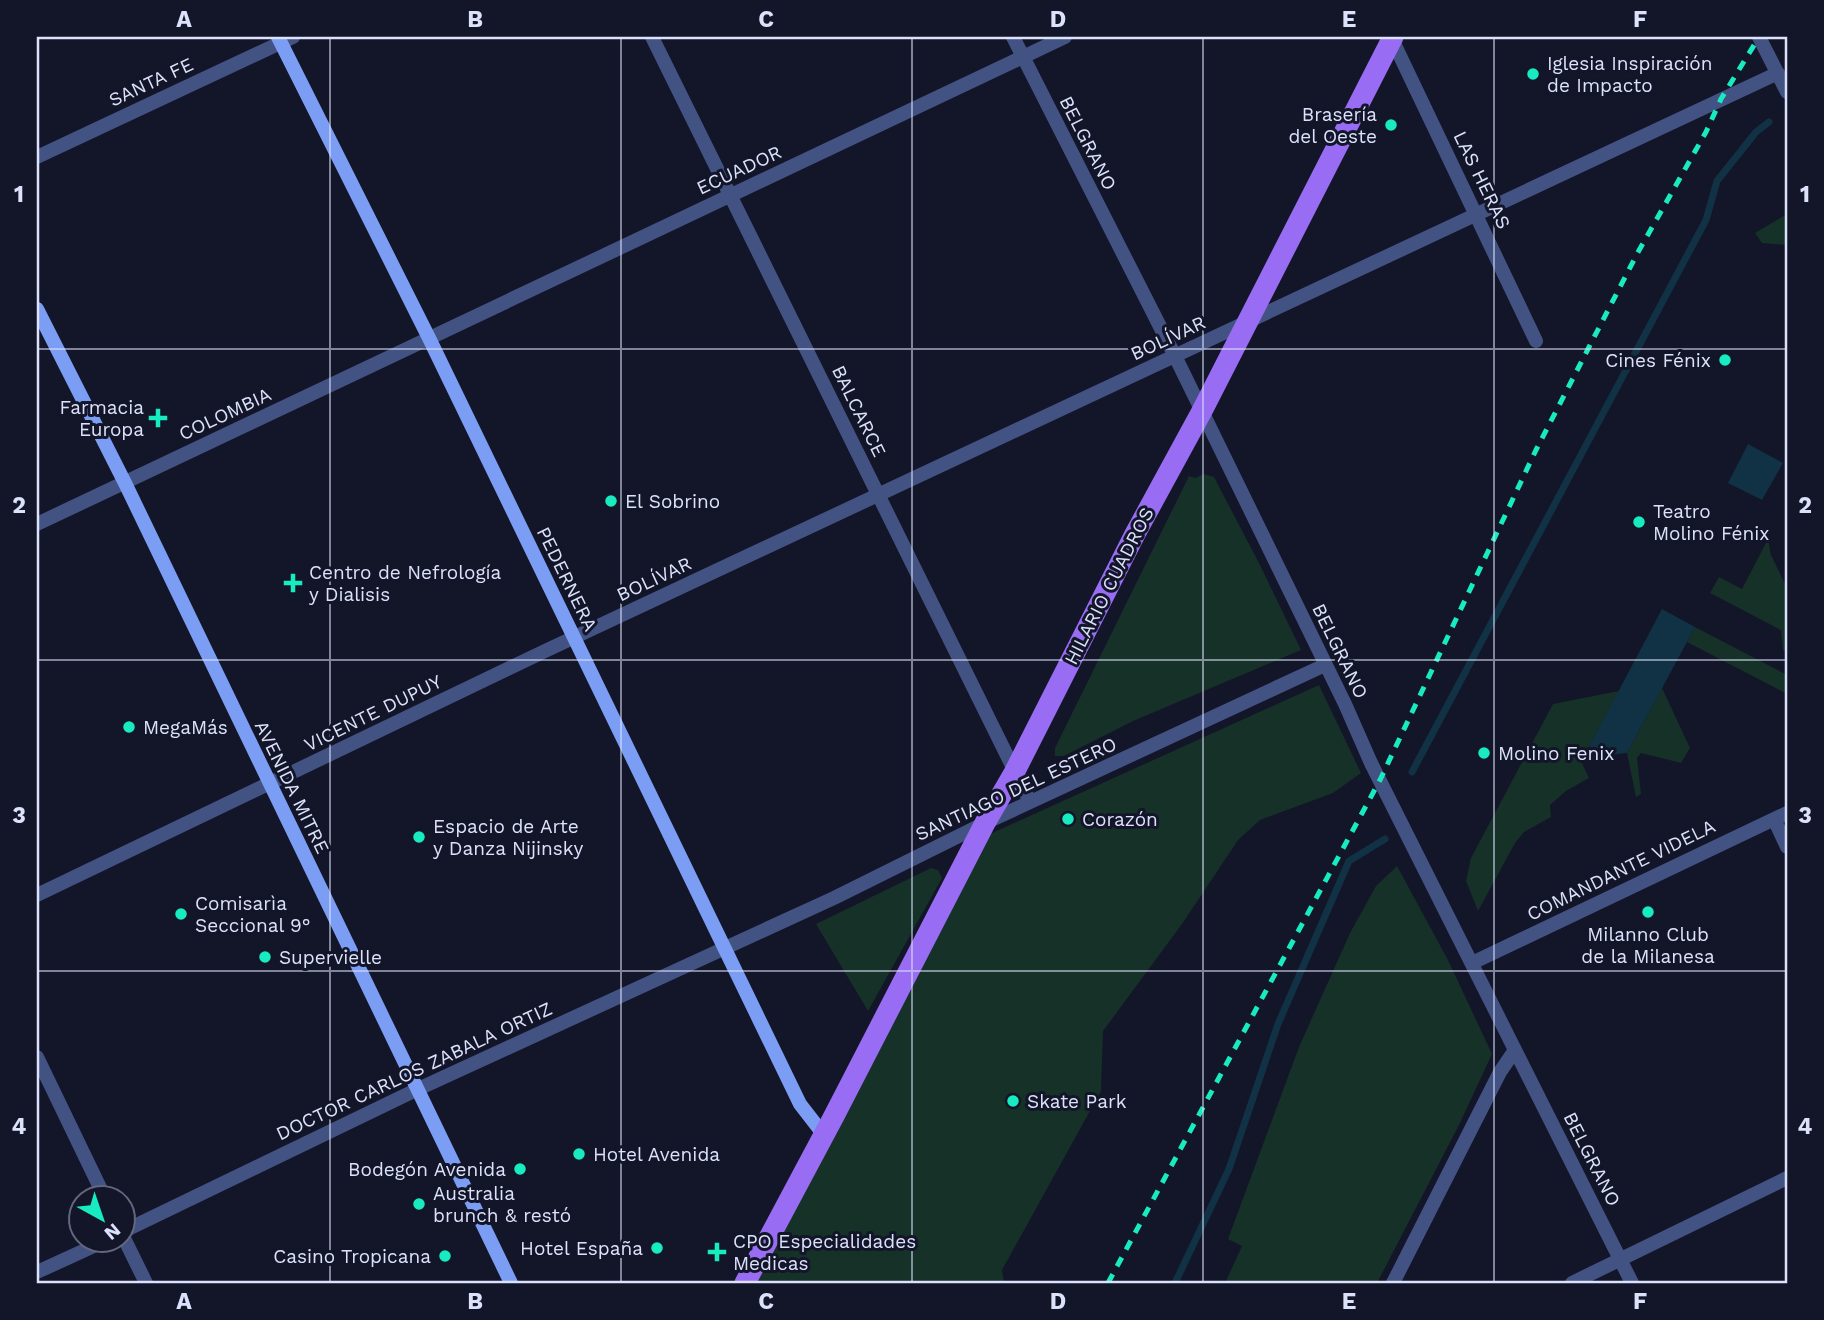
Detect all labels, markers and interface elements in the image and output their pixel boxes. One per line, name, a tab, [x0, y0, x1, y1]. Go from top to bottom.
text: A	[176, 6, 192, 33]
text: B	[467, 6, 483, 33]
text: C	[758, 6, 774, 33]
text: D	[1050, 6, 1066, 33]
text: E	[1342, 6, 1356, 33]
text: F	[1633, 6, 1647, 33]
place label: Iglesia Inspiración de Impacto	[1547, 52, 1713, 97]
street label: SANTA FE	[105, 53, 197, 111]
marker: Iglesia Inspiración de Impacto	[1525, 66, 1541, 82]
street label: BELGRANO	[1054, 92, 1122, 194]
place label: Brasería del Oeste	[1288, 103, 1377, 148]
marker: Brasería del Oeste	[1383, 117, 1399, 133]
street label: LAS HERAS	[1448, 127, 1516, 233]
street label: ECUADOR	[693, 140, 785, 200]
text: 1	[14, 181, 24, 208]
text: 1	[1800, 181, 1810, 208]
street label: BOLÍVAR	[1127, 311, 1209, 365]
place label: Cines Fénix	[1605, 349, 1711, 372]
marker: Cines Fénix	[1717, 352, 1733, 368]
street label: BALCARCE	[827, 361, 891, 461]
street label: COLOMBIA	[175, 382, 275, 445]
place label: Farmacia Europa	[60, 396, 144, 441]
marker: Farmacia Europa	[150, 410, 166, 426]
place label: El Sobrino	[625, 490, 720, 513]
text: 2	[12, 492, 26, 519]
text: 2	[1798, 492, 1812, 519]
marker: El Sobrino	[603, 493, 619, 509]
place label: Teatro Molino Fénix	[1653, 500, 1769, 545]
street label: HILARIO CUADROS	[1059, 503, 1159, 669]
marker: Teatro Molino Fénix	[1631, 514, 1647, 530]
street label: PEDERNERA	[532, 523, 602, 635]
street label: BOLÍVAR	[613, 552, 695, 606]
place label: Centro de Nefrología y Dialisis	[309, 561, 502, 606]
marker: Centro de Nefrología y Dialisis	[283, 573, 303, 593]
street label: BELGRANO	[1307, 600, 1373, 702]
street label: VICENTE DUPUY	[300, 670, 446, 756]
place label: MegaMás	[143, 716, 228, 739]
street label: AVENIDA MITRE	[250, 717, 334, 857]
marker: MegaMás	[121, 719, 137, 735]
street label: SANTIAGO DEL ESTERO	[912, 732, 1120, 846]
place label: Molino Fenix	[1498, 742, 1614, 765]
marker: Molino Fenix	[1476, 745, 1492, 761]
text: 3	[12, 802, 26, 829]
text: 3	[1798, 802, 1812, 829]
place label: Corazón	[1082, 808, 1158, 831]
marker: Corazón	[1060, 811, 1076, 827]
street label: COMANDANTE VIDELA	[1523, 814, 1719, 926]
place label: Espacio de Arte y Danza Nijinsky	[433, 815, 584, 860]
marker: Espacio de Arte y Danza Nijinsky	[411, 829, 427, 845]
place label: Comisarìa Seccional 9°	[195, 892, 310, 937]
marker: Milanno Club de la Milanesa	[1640, 904, 1656, 920]
marker: Comisarìa Seccional 9°	[173, 906, 189, 922]
place label: Milanno Club de la Milanesa	[1581, 923, 1715, 968]
place label: Supervielle	[279, 946, 382, 969]
marker: Supervielle	[257, 949, 273, 965]
street label: DOCTOR CARLOS ZABALA ORTIZ	[272, 997, 556, 1145]
place label: Skate Park	[1027, 1090, 1127, 1113]
marker: Skate Park	[1005, 1093, 1021, 1109]
street label: BELGRANO	[1558, 1108, 1626, 1210]
text: 4	[12, 1113, 27, 1140]
text: 4	[1798, 1113, 1813, 1140]
place label: Hotel Avenida	[593, 1143, 720, 1166]
marker: Hotel Avenida	[571, 1146, 587, 1162]
place label: Bodegón Avenida	[348, 1158, 506, 1181]
marker: Bodegón Avenida	[512, 1161, 528, 1177]
place label: Australia brunch & restó	[433, 1182, 571, 1227]
north arrow	[66, 1184, 136, 1254]
marker: Australia brunch & restó	[411, 1196, 427, 1212]
text: N	[100, 1218, 125, 1245]
place label: CPO Especialidades Medicas	[733, 1230, 916, 1275]
place label: Hotel España	[520, 1237, 643, 1260]
marker: Hotel España	[649, 1240, 665, 1256]
marker: CPO Especialidades Medicas	[707, 1242, 727, 1262]
place label: Casino Tropicana	[273, 1245, 431, 1268]
marker: Casino Tropicana	[437, 1248, 453, 1264]
text: A	[176, 1288, 192, 1315]
text: B	[467, 1288, 483, 1315]
text: C	[758, 1288, 774, 1315]
text: D	[1050, 1288, 1066, 1315]
text: E	[1342, 1288, 1356, 1315]
text: F	[1633, 1288, 1647, 1315]

